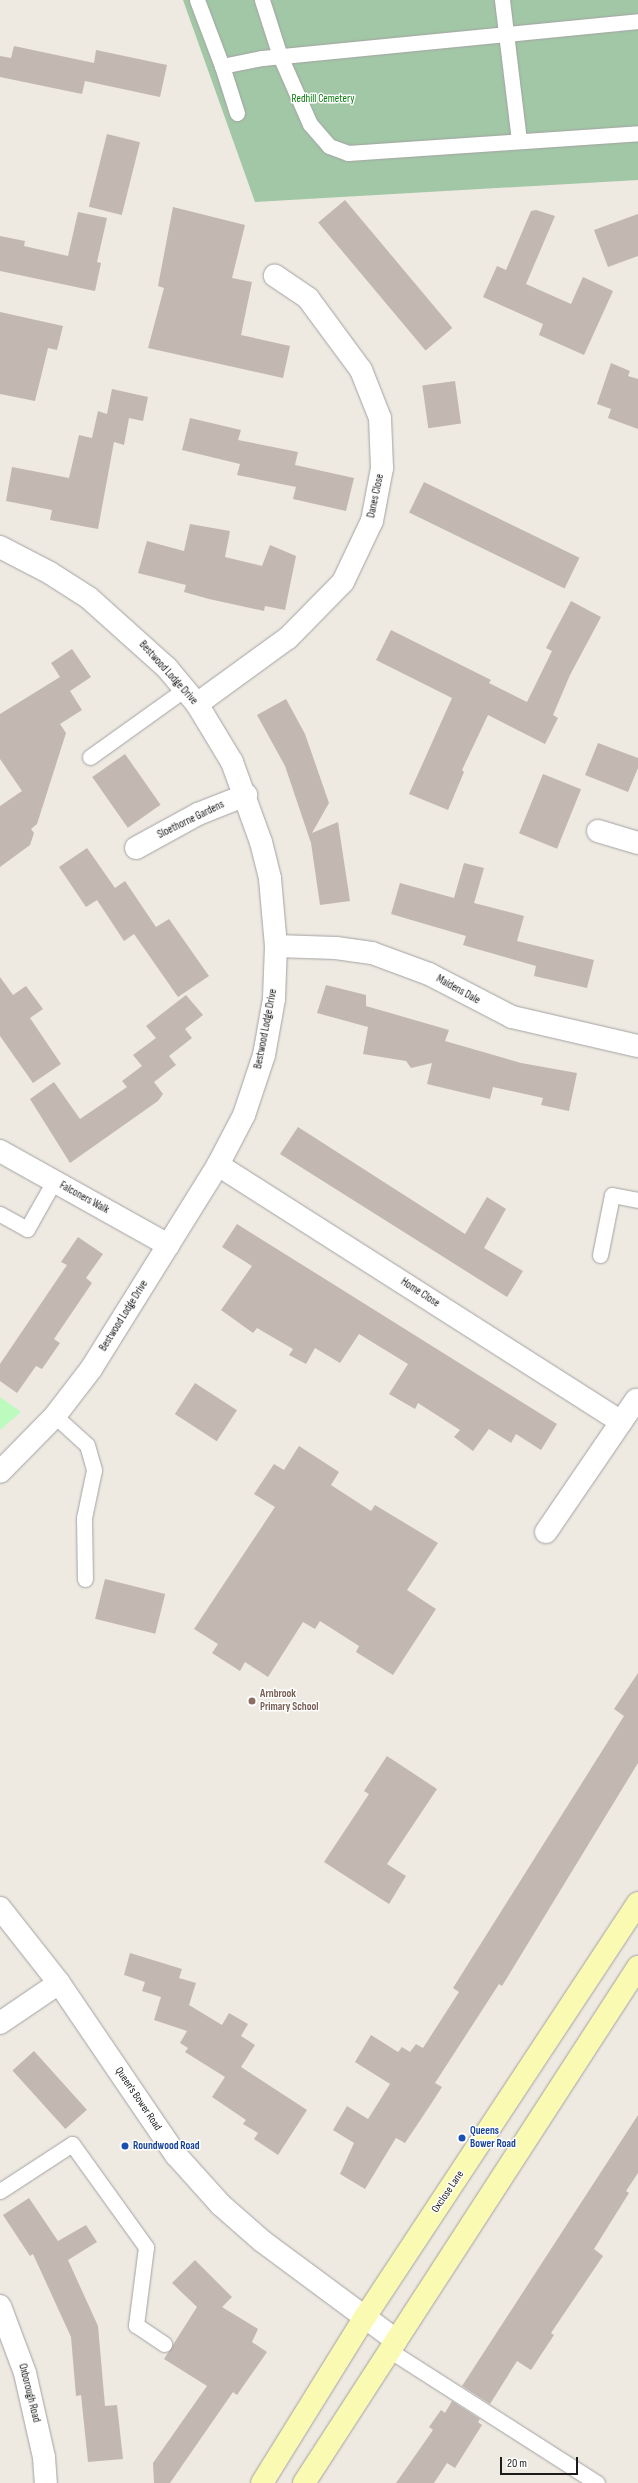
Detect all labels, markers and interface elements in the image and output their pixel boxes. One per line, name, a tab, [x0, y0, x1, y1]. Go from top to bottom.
park label: Redhill Cemetery	[292, 92, 354, 106]
street label: Danes Close	[365, 473, 387, 519]
street label: Bestwood Lodge Drive	[136, 638, 200, 708]
street label: Sloethorne Gardens	[155, 798, 227, 842]
street label: Maidens Dale	[434, 973, 482, 1007]
street label: Bestwood Lodge Drive	[252, 988, 280, 1070]
street label: Falconers Walk	[57, 1179, 111, 1217]
street label: Home Close	[398, 1276, 442, 1310]
street label: Bestwood Lodge Drive	[97, 1278, 151, 1354]
place label: Arnbrook Primary School	[260, 1688, 318, 1714]
marker: Arnbrook Primary School	[247, 1696, 257, 1706]
street label: Queen's Bower Road	[112, 2065, 164, 2133]
place label: Queens Bower Road	[470, 2125, 516, 2151]
marker: Queens Bower Road	[457, 2133, 467, 2143]
place label: Roundwood Road	[133, 2139, 200, 2153]
marker: Roundwood Road	[120, 2141, 130, 2151]
street label: Oxclose Lane	[429, 2168, 467, 2216]
street label: Oxborough Road	[15, 2362, 43, 2424]
scale bar	[502, 2449, 580, 2475]
text: 20 m	[507, 2456, 527, 2471]

